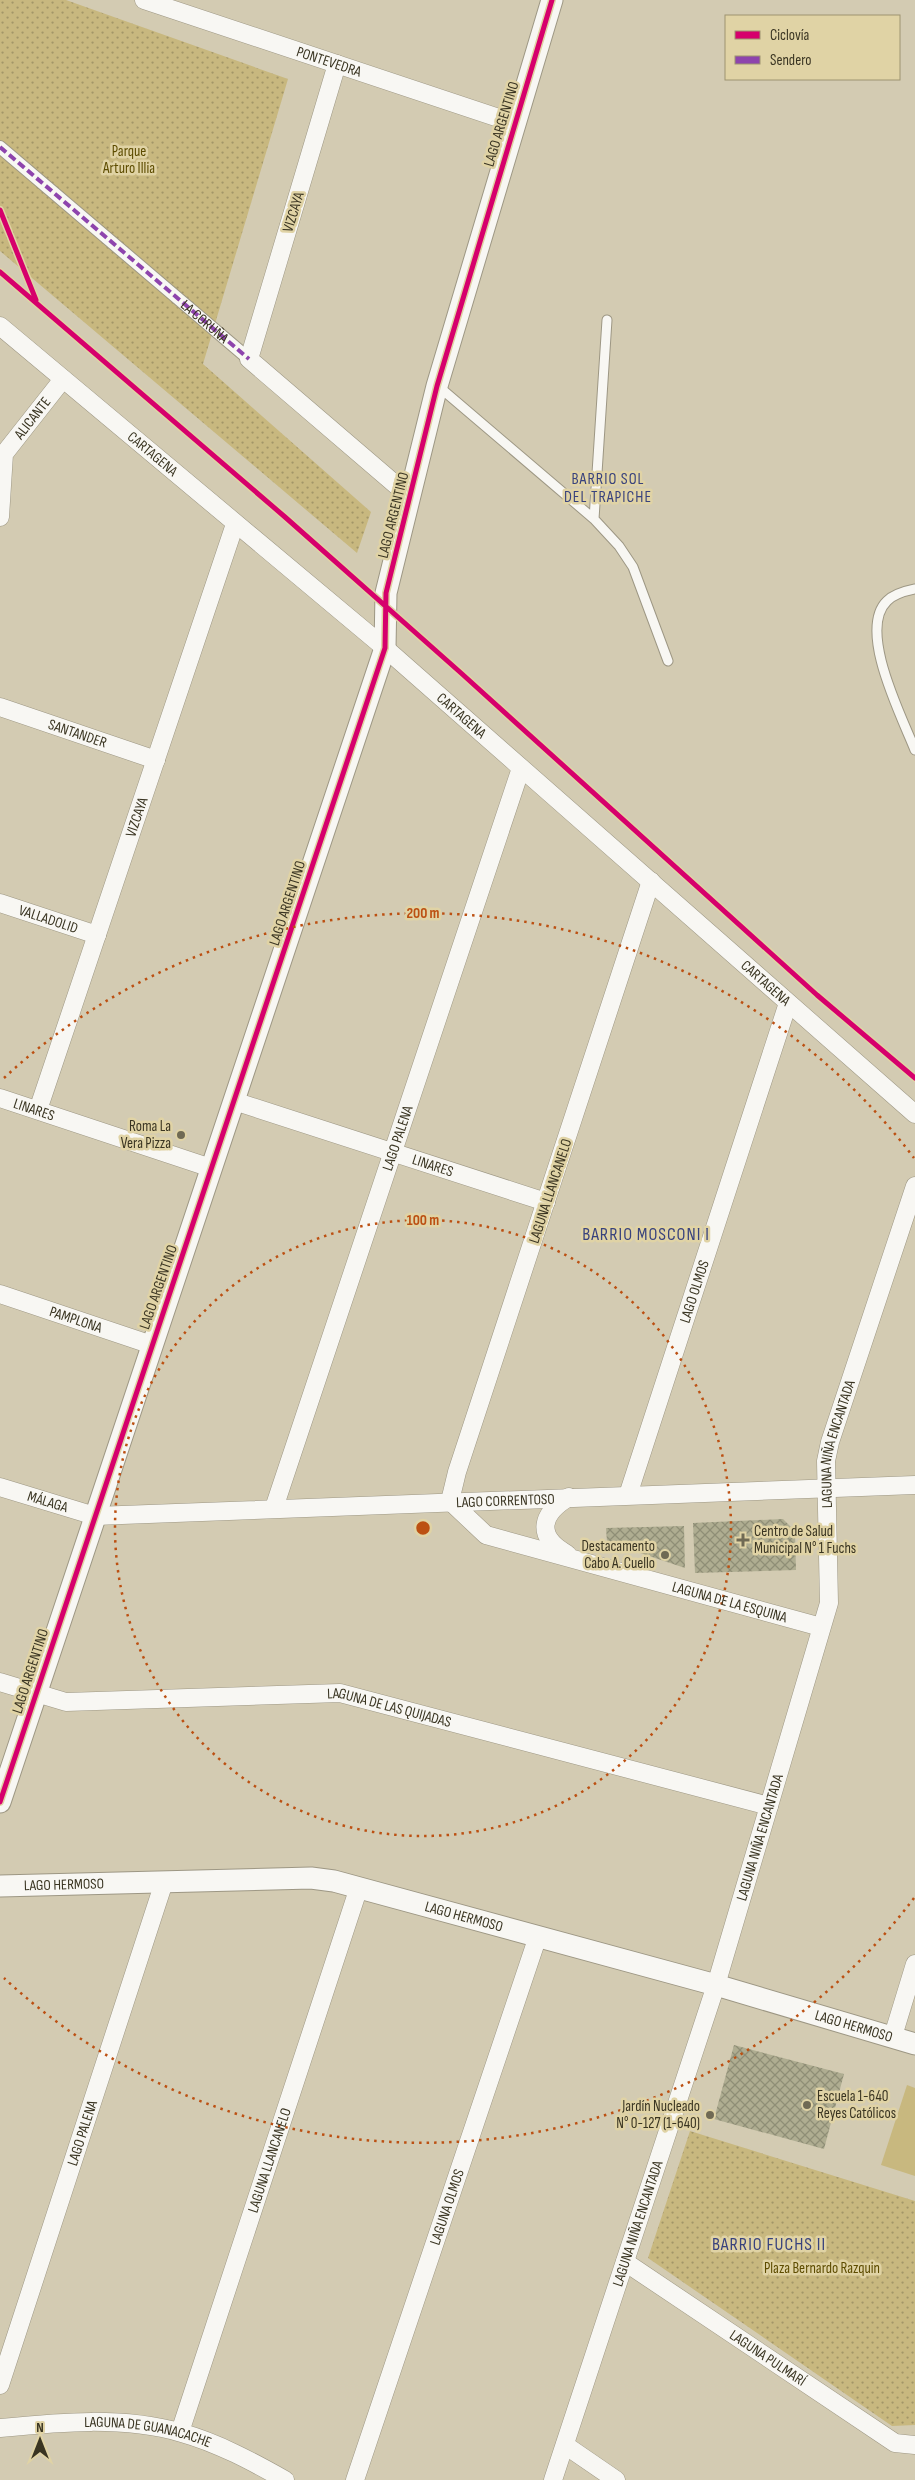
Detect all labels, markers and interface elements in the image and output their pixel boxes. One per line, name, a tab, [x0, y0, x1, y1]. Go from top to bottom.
legend	[725, 15, 900, 80]
text: Ciclovía	[770, 26, 810, 45]
street label: PONTEVEDRA	[294, 42, 364, 82]
text: Sendero	[770, 51, 811, 70]
street label: LAGO ARGENTINO	[480, 79, 523, 169]
park label: Parque Arturo Illia	[102, 142, 155, 178]
street label: VIZCAYA	[278, 189, 309, 234]
street label: LA CORUÑA	[176, 296, 233, 348]
street label: ALICANTE	[10, 393, 55, 444]
street label: CARTAGENA	[123, 428, 182, 481]
street label: LAGO ARGENTINO	[374, 470, 413, 560]
district label: BARRIO SOL DEL TRAPICHE	[564, 470, 652, 507]
street label: CARTAGENA	[433, 689, 491, 743]
street label: SANTANDER	[46, 715, 109, 753]
street label: VIZCAYA	[121, 794, 153, 840]
street label: LAGO ARGENTINO	[265, 858, 310, 948]
street label: VALLADOLID	[16, 901, 80, 938]
text: 200 m	[406, 904, 440, 923]
street label: CARTAGENA	[737, 956, 795, 1011]
street label: LINARES	[11, 1094, 57, 1125]
street label: LAGO PALENA	[378, 1103, 418, 1173]
place label: Roma La Vera Pizza	[121, 1117, 171, 1153]
marker: Roma La Vera Pizza	[175, 1129, 187, 1141]
street label: LAGUNA LLANCANELO	[525, 1136, 576, 1246]
street label: LINARES	[410, 1150, 456, 1181]
text: 100 m	[407, 1211, 439, 1230]
district label: BARRIO MOSCONI I	[582, 1224, 710, 1245]
street label: LAGO ARGENTINO	[135, 1242, 182, 1332]
street label: LAGO OLMOS	[676, 1258, 714, 1325]
street label: PAMPLONA	[47, 1302, 105, 1338]
street label: LAGUNA NIÑA ENCANTADA	[816, 1377, 860, 1508]
street label: MÁLAGA	[25, 1487, 71, 1517]
street label: LAGO CORRENTOSO	[456, 1490, 555, 1512]
centre of rings	[414, 1519, 432, 1537]
place label: Centro de Salud Municipal N° 1 Fuchs	[754, 1522, 856, 1558]
marker: Centro de Salud Municipal N° 1 Fuchs	[736, 1533, 750, 1547]
place label: Destacamento Cabo A. Cuello	[581, 1537, 655, 1573]
marker: Destacamento Cabo A. Cuello	[659, 1549, 671, 1561]
street label: LAGUNA DE LA ESQUINA	[670, 1578, 790, 1627]
street label: LAGO ARGENTINO	[8, 1626, 53, 1716]
street label: LAGUNA DE LAS QUIJADAS	[327, 1684, 453, 1732]
street label: LAGUNA NIÑA ENCANTADA	[732, 1771, 788, 1903]
street label: LAGO HERMOSO	[24, 1874, 104, 1895]
street label: LAGO HERMOSO	[423, 1897, 505, 1937]
street label: LAGO HERMOSO	[813, 2006, 895, 2047]
place label: Escuela 1-640 Reyes Católicos	[817, 2087, 896, 2123]
place label: Jardín Nucleado N° 0-127 (1-640)	[616, 2097, 700, 2133]
street label: LAGO PALENA	[63, 2098, 102, 2168]
marker: Escuela 1-640 Reyes Católicos	[801, 2099, 813, 2111]
street label: LAGUNA LLANCANELO	[244, 2106, 296, 2215]
marker: Jardín Nucleado N° 0-127 (1-640)	[704, 2109, 716, 2121]
street label: LAGUNA NIÑA ENCANTADA	[608, 2158, 668, 2289]
street label: LAGUNA OLMOS	[426, 2167, 469, 2248]
district label: BARRIO FUCHS II	[712, 2234, 826, 2255]
park label: Plaza Bernardo Razquin	[764, 2259, 880, 2278]
street label: LAGUNA PULMARÍ	[726, 2326, 809, 2391]
street label: LAGUNA DE GUANACACHE	[84, 2413, 214, 2452]
north arrow	[15, 2415, 65, 2465]
text: N	[36, 2419, 44, 2436]

